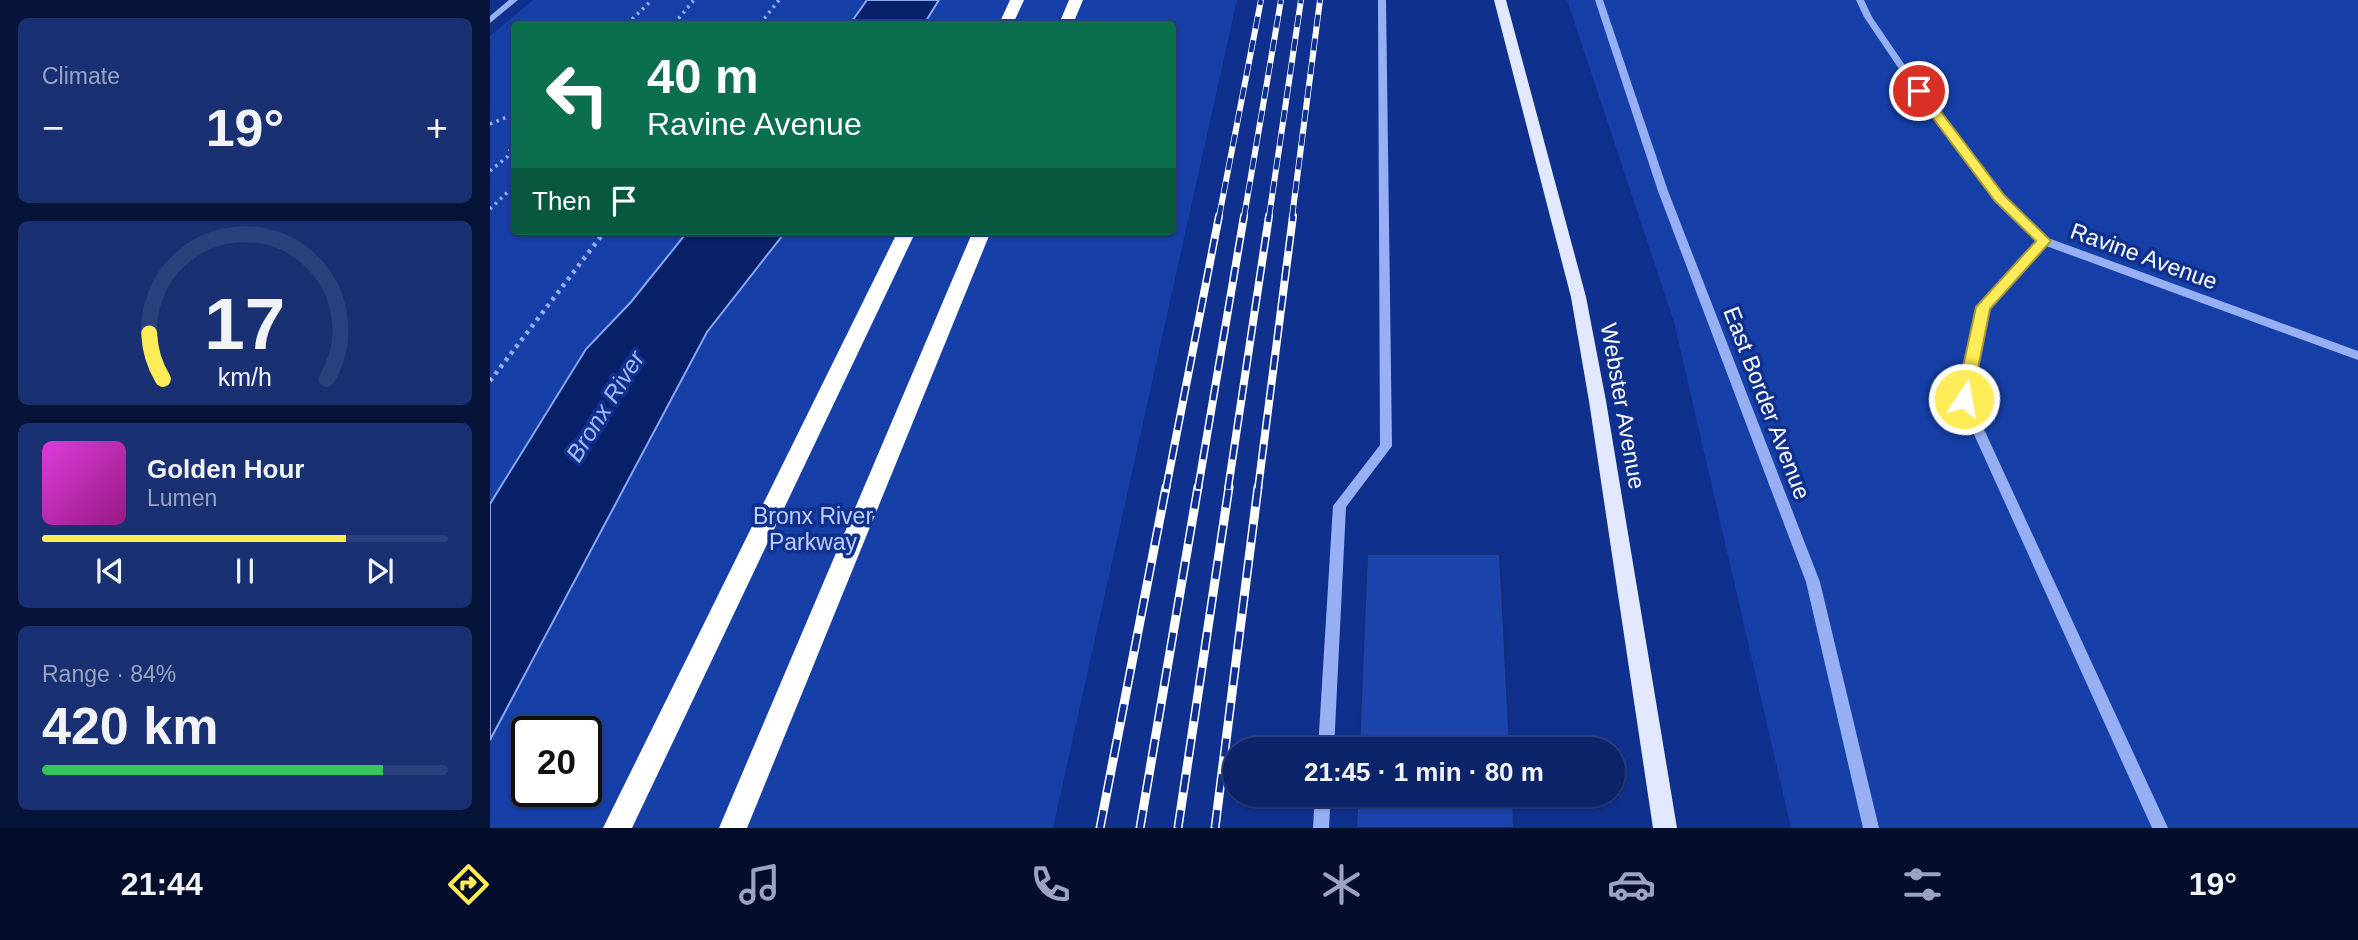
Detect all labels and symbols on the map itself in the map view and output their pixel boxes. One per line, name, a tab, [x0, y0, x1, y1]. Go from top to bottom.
pin	[1889, 61, 1949, 121]
street label: Ravine Avenue	[2067, 217, 2221, 295]
street label: East Border Avenue	[1718, 303, 1816, 503]
street label: Webster Avenue	[1596, 321, 1650, 491]
water label: Bronx River	[560, 345, 650, 466]
position arrow	[1927, 362, 2001, 436]
park label: Bronx River Parkway	[753, 503, 873, 555]
speed limit sign: 20	[511, 716, 602, 807]

